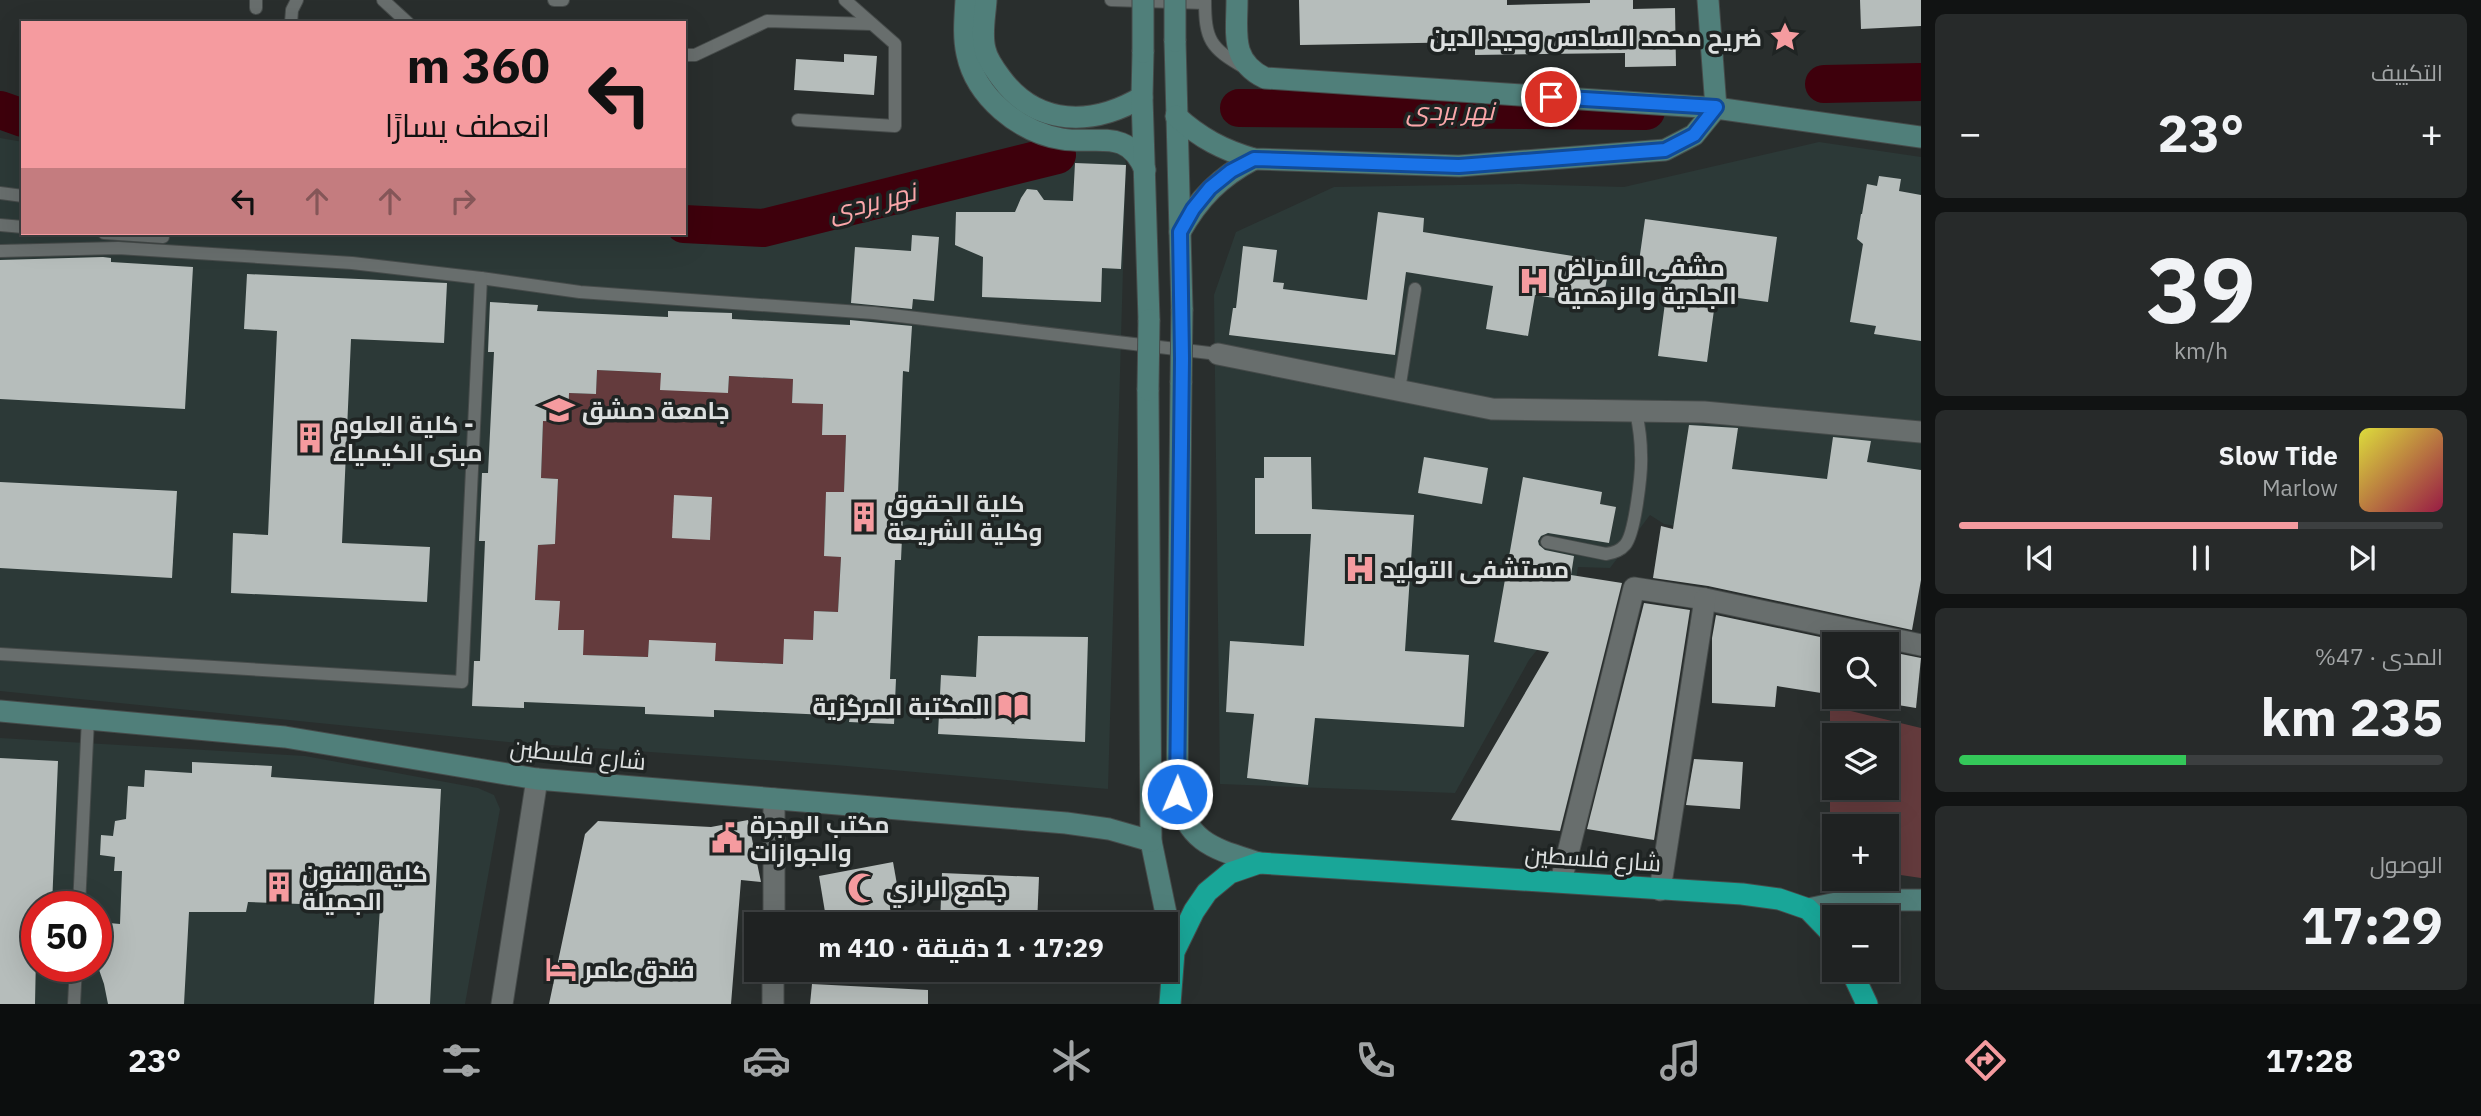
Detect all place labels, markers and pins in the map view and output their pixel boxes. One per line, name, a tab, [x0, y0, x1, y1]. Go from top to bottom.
place icon: ضريح محمد السادس وحيد الدين	[1768, 20, 1802, 54]
place label: ضريح محمد السادس وحيد الدين	[1430, 21, 1762, 54]
pin	[1521, 67, 1581, 127]
place label: مشفى الأمراض الجلدية والزهمية	[1557, 251, 1737, 311]
hospital icon: مشفى الأمراض الجلدية والزهمية	[1517, 264, 1551, 298]
school or university icon: جامعة دمشق	[542, 393, 576, 427]
place label: جامعة دمشق	[582, 394, 730, 426]
place label: كلية العلوم - مبنى الكيمياء	[333, 408, 483, 468]
building icon: كلية العلوم - مبنى الكيمياء	[293, 421, 327, 455]
place label: كلية الحقوق وكلية الشريعة	[887, 487, 1043, 547]
building icon: كلية الحقوق وكلية الشريعة	[847, 500, 881, 534]
hospital icon: مستشفى التوليد	[1343, 552, 1377, 586]
place label: مستشفى التوليد	[1383, 553, 1569, 585]
library icon: المكتبة المركزية	[996, 689, 1030, 723]
place label: المكتبة المركزية	[812, 690, 990, 722]
place label: مكتب الهجرة والجوازات	[750, 808, 890, 868]
public building icon: مكتب الهجرة والجوازات	[710, 821, 744, 855]
place label: كلية الفنون الجميلة	[302, 857, 428, 917]
building icon: كلية الفنون الجميلة	[262, 870, 296, 904]
mosque icon: جامع الرازي	[846, 871, 880, 905]
place label: جامع الرازي	[886, 872, 1007, 908]
hotel icon: فندق عامر	[544, 952, 578, 986]
place label: فندق عامر	[583, 953, 695, 985]

